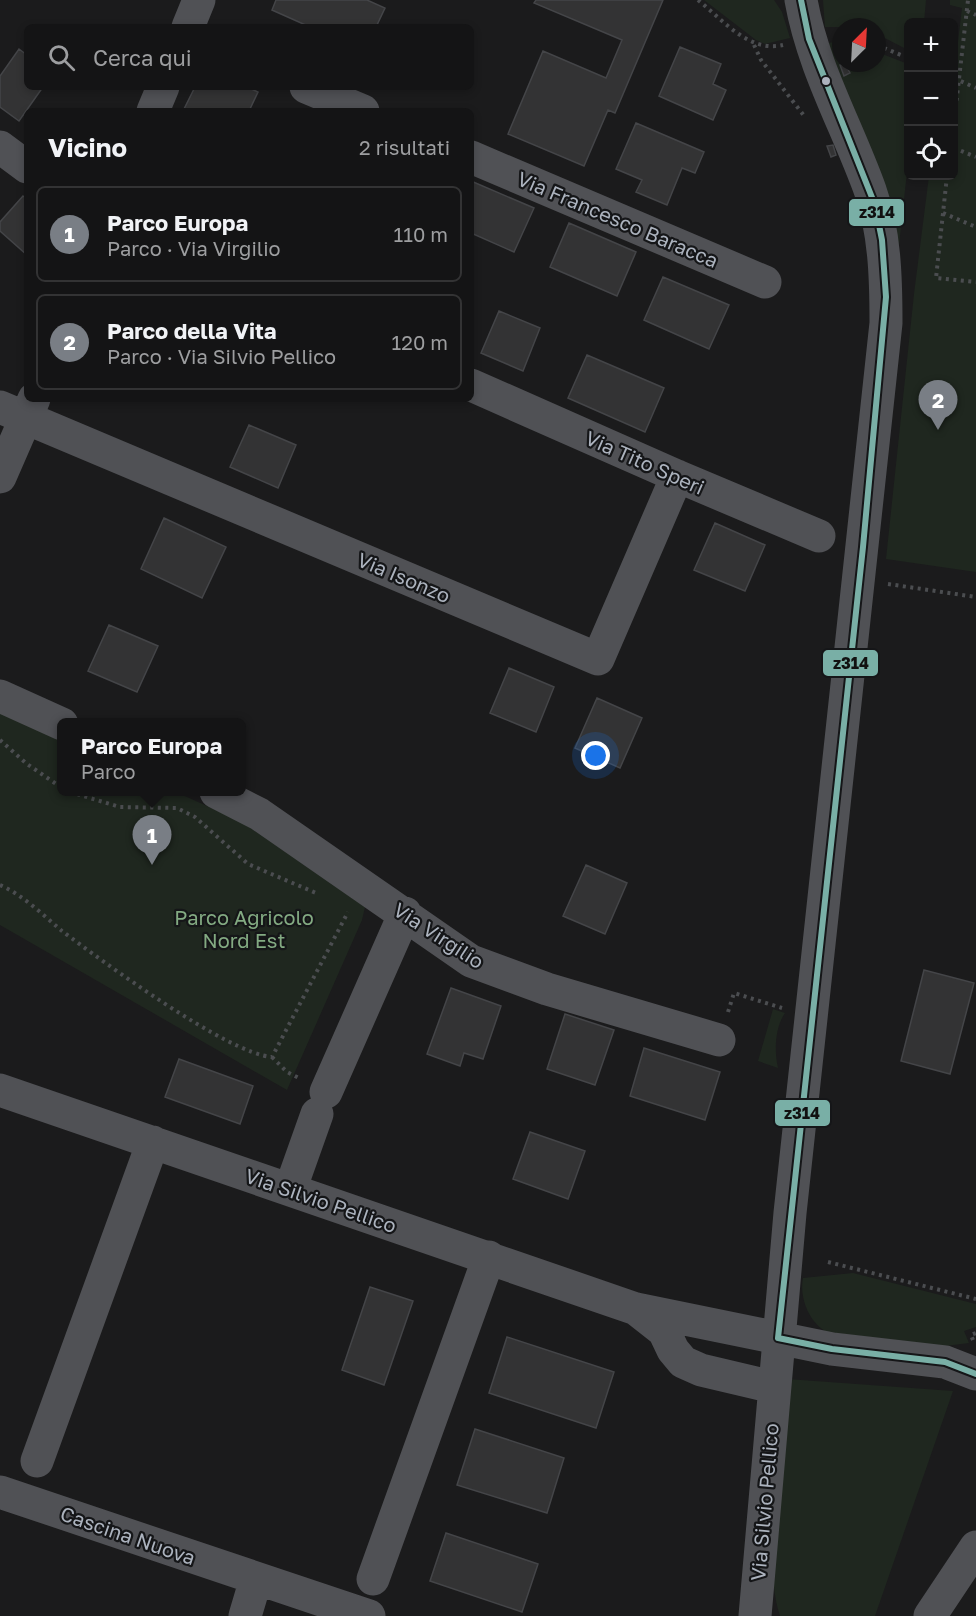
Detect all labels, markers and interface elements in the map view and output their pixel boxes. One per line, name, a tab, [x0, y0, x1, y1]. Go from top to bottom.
north arrow	[832, 18, 886, 72]
map controls	[904, 18, 958, 180]
button: +	[904, 18, 958, 72]
search box	[24, 24, 474, 90]
icon: search	[45, 41, 78, 74]
text: Cerca qui	[93, 44, 192, 71]
button: −	[904, 72, 958, 126]
unlabelled marker	[820, 75, 832, 87]
button: locate	[904, 126, 958, 180]
text: Vicino	[48, 132, 127, 163]
text: 2 risultati	[359, 135, 450, 159]
street label: Via Francesco Baracca	[514, 166, 722, 272]
line badge: z314	[848, 198, 905, 227]
text: z314	[859, 202, 895, 222]
text: Parco Europa	[107, 209, 248, 236]
text: 1	[64, 222, 75, 246]
text: 110 m	[394, 222, 448, 246]
text: Parco · Via Virgilio	[107, 236, 281, 260]
text: Parco della Vita	[107, 317, 277, 344]
text: 2	[63, 330, 76, 354]
text: 120 m	[392, 330, 448, 354]
text: Parco · Via Silvio Pellico	[107, 344, 336, 368]
pin: 2	[918, 380, 958, 430]
street label: Via Tito Speri	[582, 425, 708, 499]
street label: Via Isonzo	[354, 547, 454, 607]
line badge: z314	[822, 649, 879, 677]
text: z314	[833, 653, 869, 673]
popup	[57, 718, 246, 796]
text: Parco Europa	[81, 732, 222, 759]
your location	[581, 741, 610, 770]
text: Parco	[81, 759, 136, 783]
pin: 1	[132, 816, 172, 865]
street label: Via Virgilio	[389, 897, 489, 973]
park label: Parco Agricolo Nord Est	[174, 905, 314, 952]
line badge: z314	[774, 1099, 831, 1127]
text: z314	[784, 1103, 820, 1123]
street label: Via Silvio Pellico	[242, 1163, 400, 1237]
street label: Via Silvio Pellico	[745, 1422, 783, 1582]
street label: Cascina Nuova	[57, 1501, 199, 1569]

